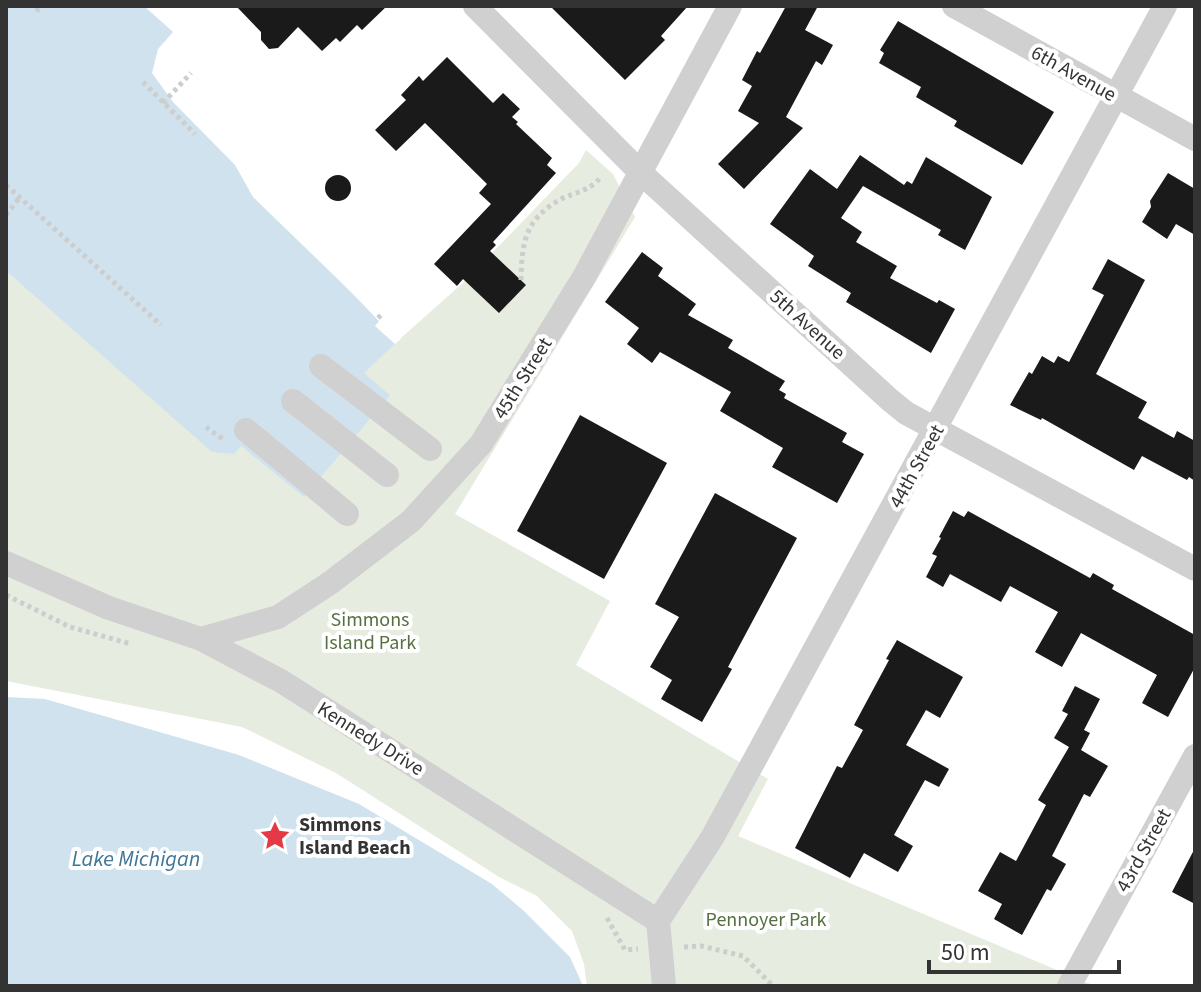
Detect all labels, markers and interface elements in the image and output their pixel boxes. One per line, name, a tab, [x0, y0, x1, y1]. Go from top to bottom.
street label: 6th Avenue	[1026, 39, 1121, 109]
street label: 5th Avenue	[763, 283, 851, 366]
street label: 45th Street	[487, 332, 559, 425]
street label: 44th Street	[882, 419, 951, 513]
park label: Simmons Island Park	[324, 606, 416, 657]
street label: Kennedy Drive	[312, 695, 429, 783]
street label: 43rd Street	[1109, 803, 1178, 897]
place label: Simmons Island Beach	[299, 811, 411, 862]
place icon: Simmons Island Beach	[258, 819, 292, 853]
water label: Lake Michigan	[72, 843, 200, 875]
park label: Pennoyer Park	[706, 906, 827, 934]
scale bar	[929, 924, 1119, 974]
text: 50 m	[941, 935, 990, 970]

